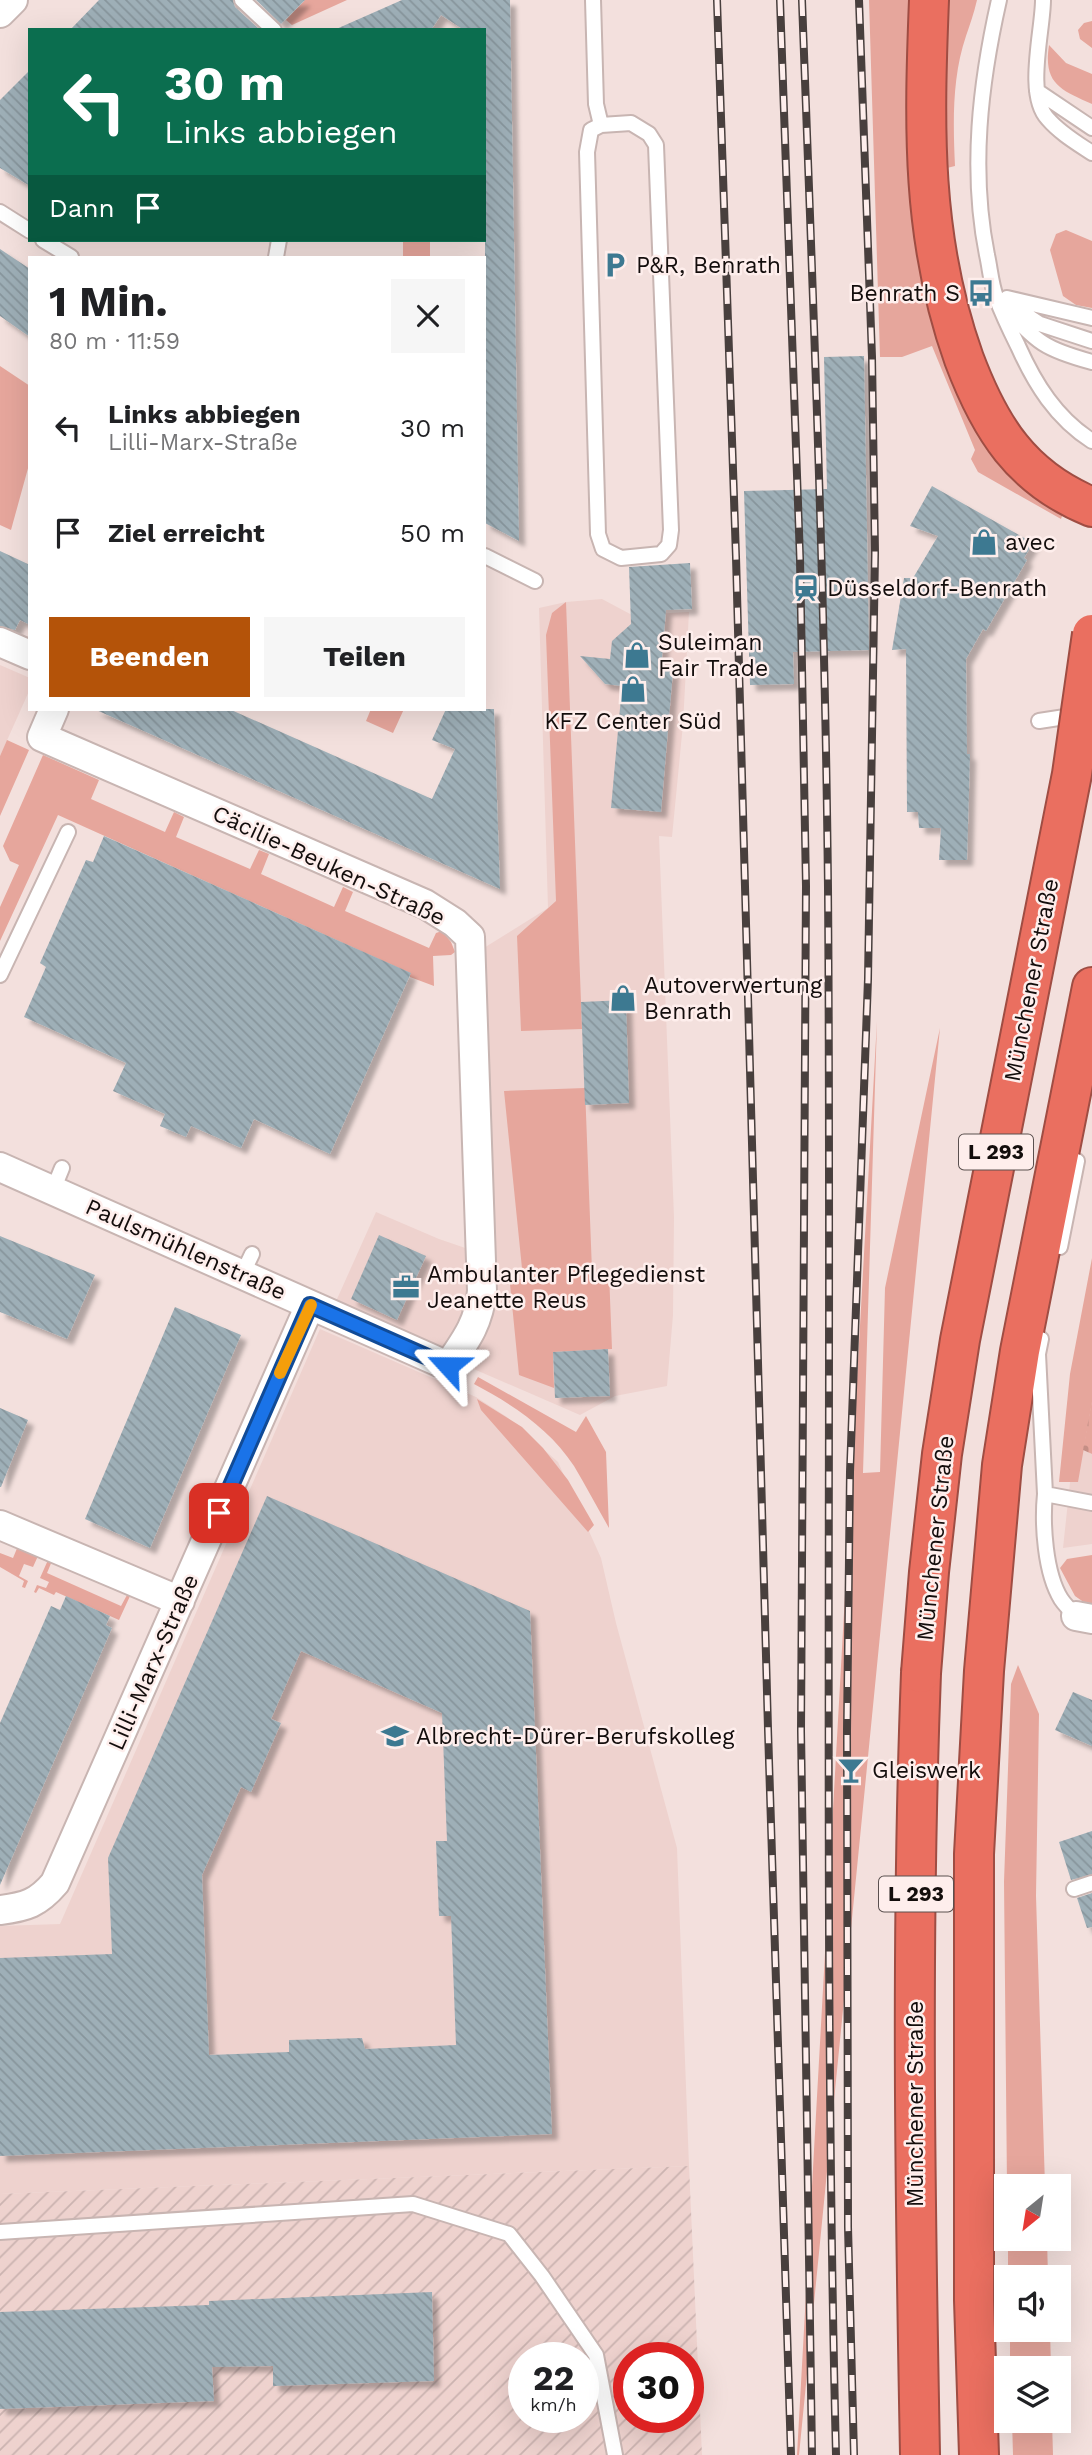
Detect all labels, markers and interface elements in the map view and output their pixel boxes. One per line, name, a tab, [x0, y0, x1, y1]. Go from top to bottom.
text: 30 m	[164, 54, 285, 112]
icon: left	[49, 56, 140, 147]
text: Links abbiegen	[164, 113, 398, 151]
icon: arrive	[129, 189, 167, 227]
text: Dann	[49, 193, 115, 223]
parking icon: P&R, Benrath	[600, 250, 630, 280]
place label: P&R, Benrath	[636, 252, 781, 279]
text: 1 Min.	[49, 277, 168, 326]
bus stop icon: Benrath S	[966, 278, 996, 308]
button: close	[391, 279, 465, 353]
place label: Benrath S	[849, 280, 960, 307]
text: 80 m · 11:59	[49, 328, 180, 355]
text: Links abbiegen	[108, 399, 301, 429]
icon: left	[49, 409, 87, 447]
text: 30 m	[400, 413, 465, 443]
text: Lilli-Marx-Straße	[108, 429, 298, 456]
icon: arrive	[49, 514, 87, 552]
text: Ziel erreicht	[108, 518, 265, 548]
text: 50 m	[400, 518, 465, 548]
shop icon: avec	[969, 527, 999, 557]
place label: avec	[1005, 529, 1056, 556]
station icon: Düsseldorf-Benrath	[791, 573, 821, 603]
place label: Düsseldorf-Benrath	[827, 575, 1047, 602]
button: Beenden	[49, 617, 250, 697]
button: Teilen	[264, 617, 465, 697]
place label: Suleiman Fair Trade	[658, 629, 768, 682]
shop icon: Suleiman Fair Trade	[622, 640, 652, 670]
shop icon: KFZ Center Süd	[618, 674, 648, 704]
place label: KFZ Center Süd	[544, 708, 722, 735]
street label: Cäcilie-Beuken-Straße	[208, 800, 449, 931]
street label: Münchener Straße	[999, 876, 1064, 1084]
place label: Autoverwertung Benrath	[644, 972, 823, 1025]
shop icon: Autoverwertung Benrath	[608, 983, 638, 1013]
road number: L 293	[959, 1134, 1033, 1170]
street label: Paulsmühlenstraße	[81, 1193, 290, 1306]
place label: Ambulanter Pflegedienst Jeanette Reus	[427, 1261, 706, 1314]
office icon: Ambulanter Pflegedienst Jeanette Reus	[391, 1272, 421, 1302]
position arrow	[411, 1329, 485, 1403]
street label: Münchener Straße	[911, 1434, 960, 1642]
pin	[189, 1483, 249, 1543]
icon: arrive	[200, 1494, 238, 1532]
street label: Lilli-Marx-Straße	[103, 1570, 204, 1754]
school or university icon: Albrecht-Dürer-Berufskolleg	[380, 1721, 410, 1751]
place label: Albrecht-Dürer-Berufskolleg	[416, 1723, 735, 1750]
bar icon: Gleiswerk	[836, 1755, 866, 1785]
place label: Gleiswerk	[872, 1757, 981, 1784]
road number: L 293	[879, 1876, 953, 1912]
street label: Münchener Straße	[902, 2001, 929, 2207]
north arrow	[994, 2174, 1071, 2250]
map controls	[994, 2174, 1071, 2433]
button: sound	[994, 2265, 1071, 2342]
speed limit sign: 30	[613, 2342, 704, 2433]
button: layers	[994, 2356, 1071, 2433]
text: 22	[533, 2357, 574, 2399]
text: km/h	[530, 2394, 577, 2415]

